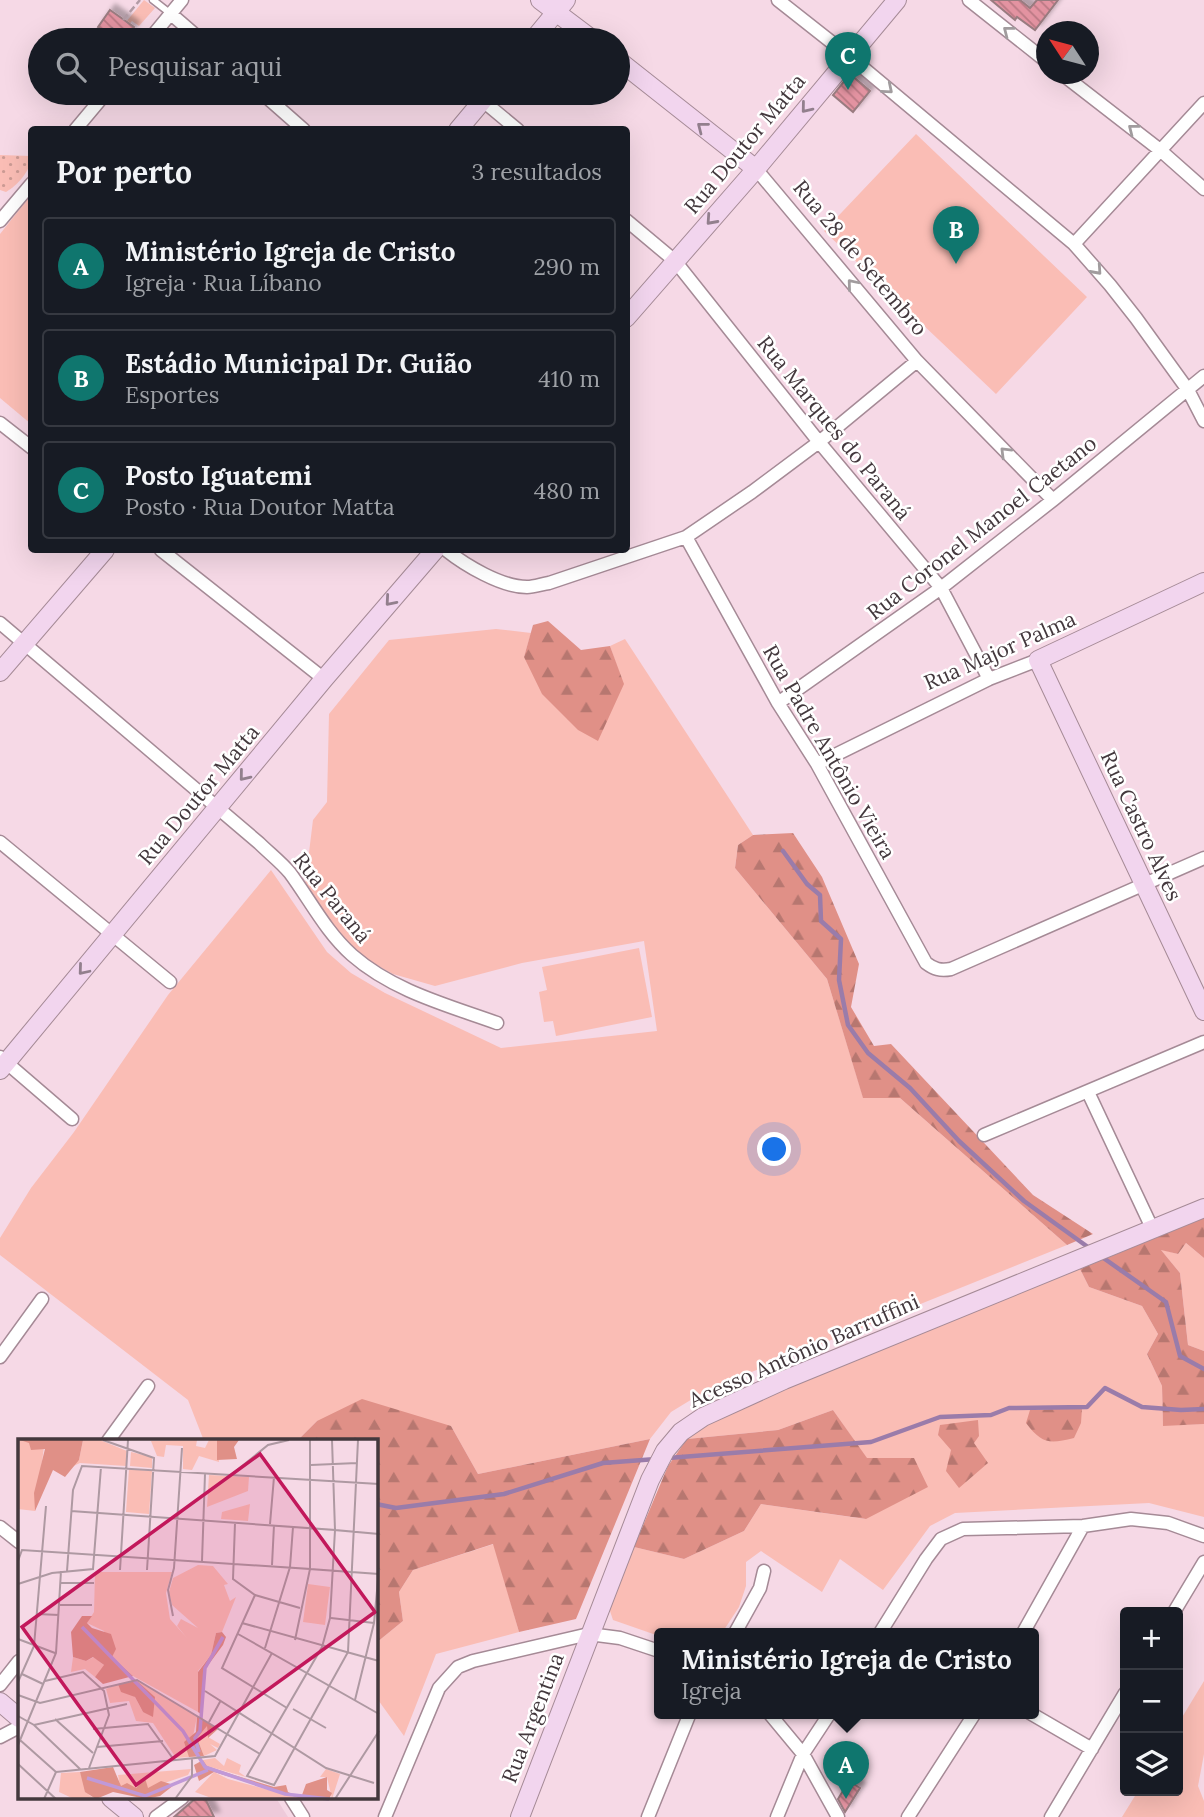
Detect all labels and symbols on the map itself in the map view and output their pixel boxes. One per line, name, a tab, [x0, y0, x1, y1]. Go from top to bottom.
north arrow	[1036, 21, 1099, 84]
one-way arrow	[1003, 26, 1015, 39]
pin: C	[825, 32, 871, 90]
street label: Rua Doutor Matta	[678, 68, 811, 219]
one-way arrow	[880, 81, 893, 93]
one-way arrow	[801, 101, 814, 113]
one-way arrow	[698, 122, 710, 135]
one-way arrow	[1129, 125, 1141, 138]
street label: Rua 28 de Setembro	[787, 174, 933, 341]
pin: B	[933, 206, 979, 264]
one-way arrow	[707, 212, 719, 225]
one-way arrow	[1089, 262, 1101, 275]
one-way arrow	[848, 279, 860, 292]
street label: Rua Marques do Paraná	[752, 330, 917, 526]
street label: Rua Coronel Manoel Caetano	[861, 429, 1102, 626]
one-way arrow	[1001, 447, 1014, 460]
one-way arrow	[386, 593, 398, 606]
street label: Rua Major Palma	[920, 605, 1080, 696]
street label: Rua Padre Antônio Vieira	[757, 640, 902, 864]
street label: Rua Doutor Matta	[132, 719, 265, 870]
street label: Rua Castro Alves	[1095, 746, 1188, 905]
one-way arrow	[240, 767, 252, 780]
street label: Rua Paraná	[288, 847, 377, 949]
one-way arrow	[79, 961, 91, 974]
your location	[757, 1132, 791, 1166]
street label: Acesso Antônio Barruffini	[684, 1288, 923, 1414]
inset map	[18, 1439, 378, 1800]
street label: Rua Argentina	[495, 1649, 570, 1787]
pin: A	[823, 1741, 869, 1799]

